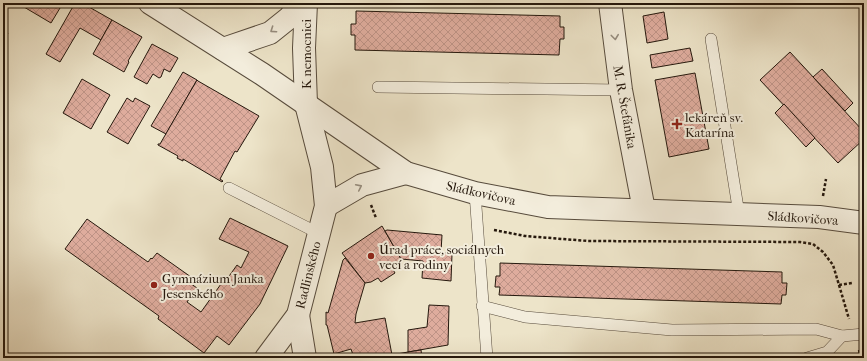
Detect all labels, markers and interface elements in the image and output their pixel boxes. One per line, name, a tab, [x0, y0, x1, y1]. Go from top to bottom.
street label: K nemocnici	[299, 19, 314, 89]
one-way arrow	[270, 25, 277, 33]
one-way arrow	[610, 34, 619, 40]
street label: M. R. Štefánika	[610, 64, 640, 151]
place label: lekáreň sv. Katarína	[684, 110, 743, 140]
marker: lekáreň sv. Katarína	[672, 119, 682, 129]
street label: Sládkovičova	[445, 178, 518, 209]
one-way arrow	[355, 184, 363, 192]
street label: Sládkovičova	[767, 208, 840, 228]
street label: Radlinského	[292, 239, 324, 310]
place label: Úrad práce, sociálnych vecí a rodiny	[379, 242, 505, 272]
marker: Úrad práce, sociálnych vecí a rodiny	[366, 251, 376, 261]
place label: Gymnázium Janka Jesenského	[161, 271, 265, 301]
marker: Gymnázium Janka Jesenského	[149, 280, 159, 290]

